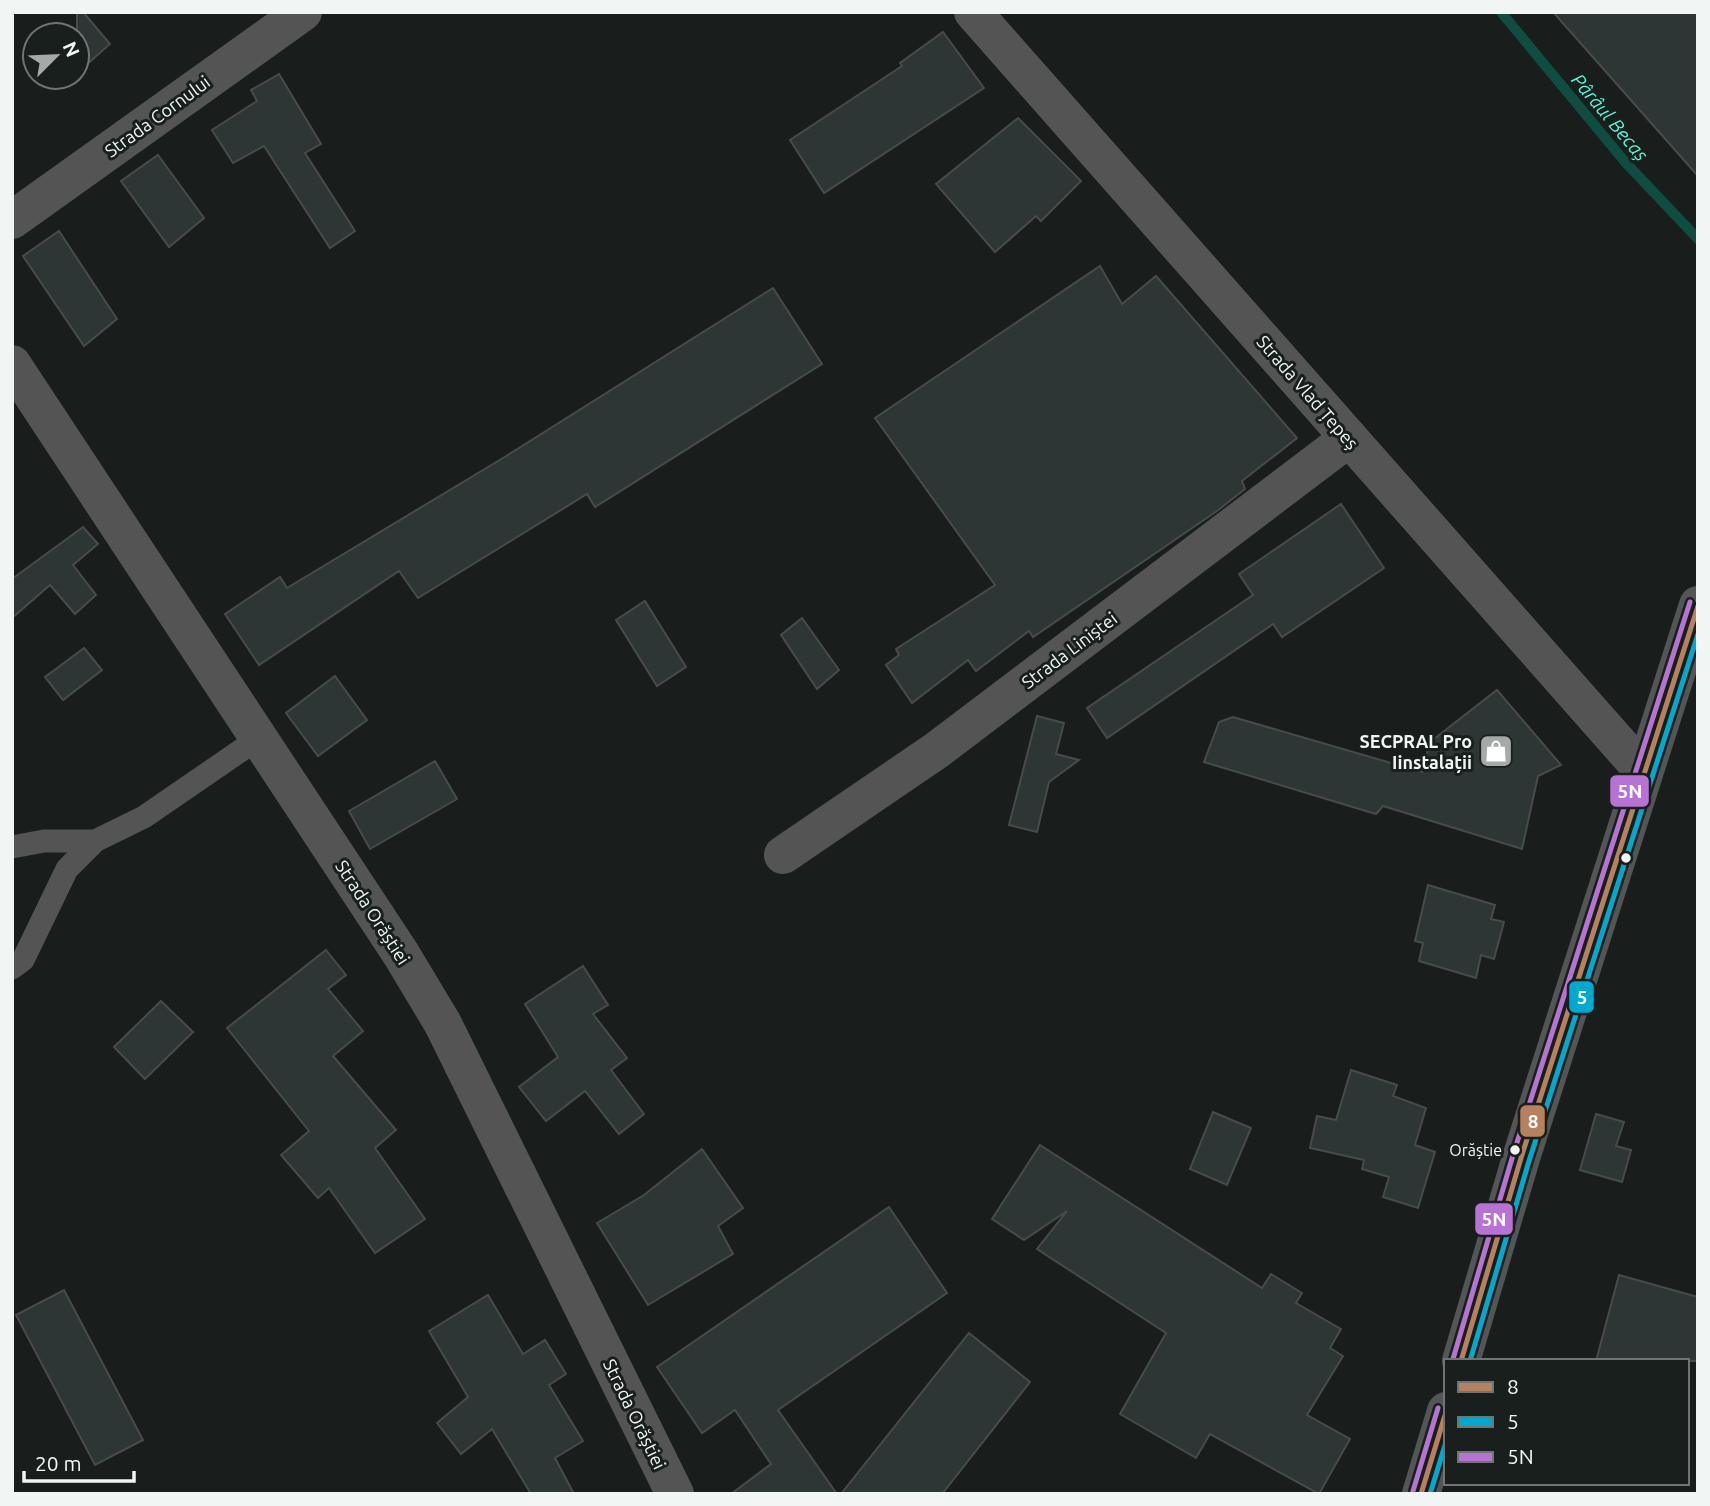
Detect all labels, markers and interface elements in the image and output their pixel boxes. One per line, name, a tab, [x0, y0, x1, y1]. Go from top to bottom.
north arrow	[21, 21, 91, 91]
text: N	[59, 38, 84, 60]
water label: Pârâul Becaș	[1567, 69, 1653, 165]
street label: Strada Cornului	[101, 71, 213, 161]
street label: Strada Vlad Țepeș	[1253, 331, 1363, 453]
street label: Strada Liniștei	[1018, 608, 1120, 692]
place label: SECPRAL Pro Iinstalații	[1360, 731, 1472, 773]
shop icon: SECPRAL Pro Iinstalații	[1477, 732, 1515, 770]
line badge: 5N	[1609, 774, 1650, 808]
text: 5N	[1618, 780, 1642, 802]
unlabelled marker	[1619, 851, 1633, 865]
street label: Strada Orăștiei	[332, 856, 414, 968]
line badge: 5	[1568, 980, 1595, 1014]
text: 5	[1577, 986, 1587, 1008]
line badge: 8	[1519, 1104, 1546, 1138]
text: 8	[1528, 1110, 1538, 1132]
place label: Orăștie	[1449, 1141, 1502, 1159]
marker: Orăștie	[1508, 1143, 1522, 1157]
line badge: 5N	[1474, 1202, 1514, 1236]
text: 5N	[1482, 1208, 1506, 1230]
street label: Strada Orăștiei	[600, 1356, 670, 1472]
legend	[1444, 1359, 1689, 1485]
text: 8	[1507, 1374, 1519, 1398]
text: 5	[1507, 1409, 1519, 1433]
scale bar	[24, 1440, 135, 1484]
text: 5N	[1507, 1444, 1534, 1468]
text: 20 m	[35, 1451, 82, 1475]

